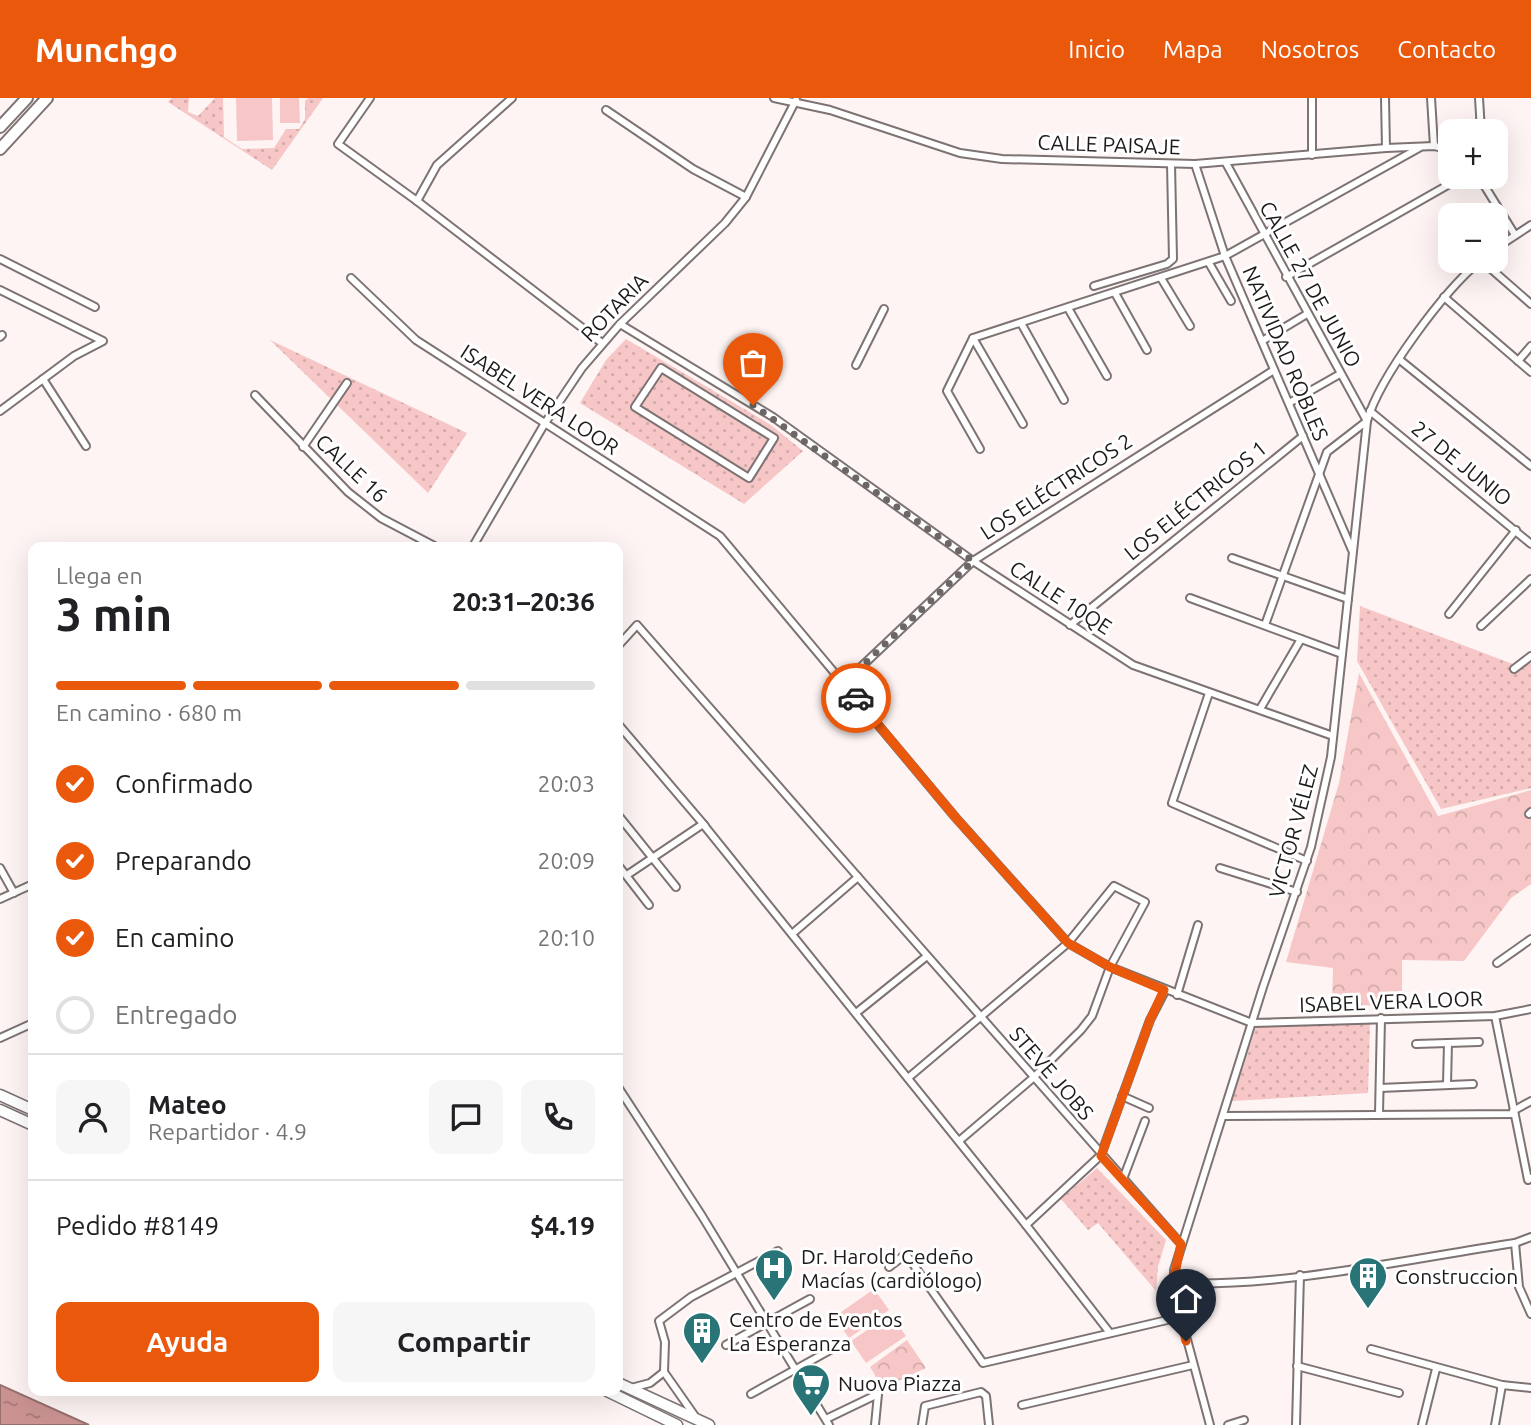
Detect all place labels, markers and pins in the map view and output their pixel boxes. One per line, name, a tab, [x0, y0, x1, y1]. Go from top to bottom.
pin	[723, 333, 783, 405]
place label: Dr. Harold Cedeño Macías (cardiólogo)	[801, 1244, 983, 1292]
hospital icon: Dr. Harold Cedeño Macías (cardiólogo)	[753, 1247, 795, 1302]
building icon: Construccion	[1347, 1255, 1389, 1310]
place label: Construccion	[1395, 1264, 1518, 1288]
pin	[1156, 1269, 1216, 1341]
place label: Centro de Eventos La Esperanza	[729, 1307, 902, 1355]
building icon: Centro de Eventos La Esperanza	[681, 1310, 723, 1365]
supermarket icon: Nuova Piazza	[790, 1362, 832, 1417]
place label: Nuova Piazza	[838, 1371, 962, 1395]

